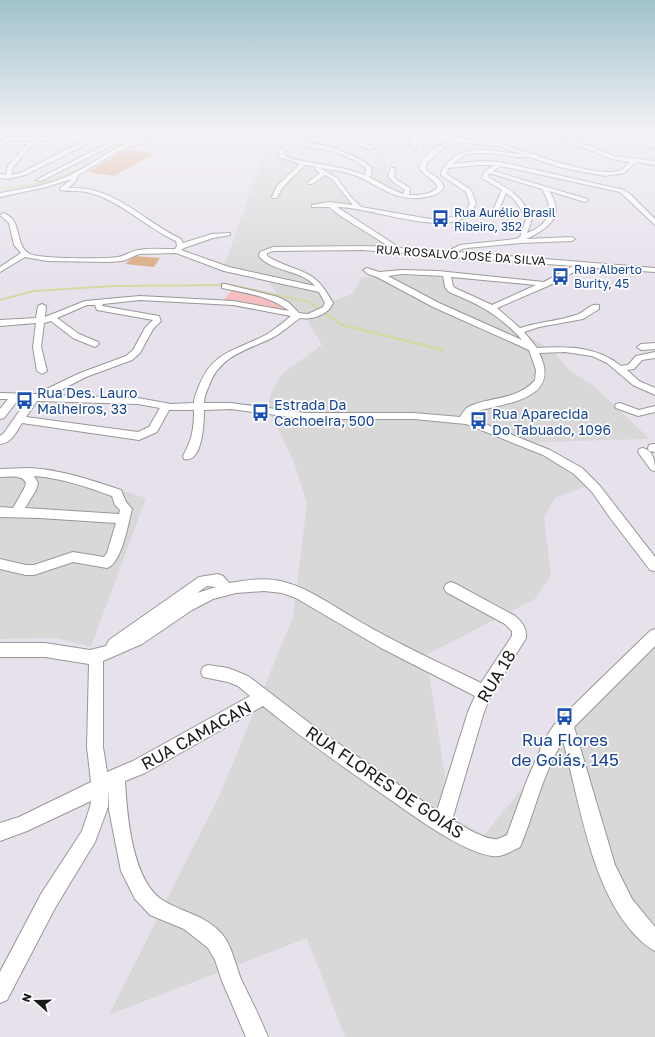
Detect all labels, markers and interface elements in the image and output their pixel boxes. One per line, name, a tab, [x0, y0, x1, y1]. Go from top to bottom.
place label: Rua Aurélio Brasil Ribeiro, 352	[454, 205, 556, 234]
bus stop icon: Rua Aurélio Brasil Ribeiro, 352	[431, 209, 451, 229]
street label: RUA ROSALVO JOSÉ DA SILVA	[376, 242, 546, 268]
place label: Rua Alberto Burity, 45	[574, 262, 642, 291]
bus stop icon: Rua Alberto Burity, 45	[551, 266, 571, 286]
place label: Rua Des. Lauro Malheiros, 33	[37, 384, 137, 417]
bus stop icon: Rua Des. Lauro Malheiros, 33	[14, 390, 34, 410]
place label: Estrada Da Cachoeira, 500	[274, 396, 374, 429]
bus stop icon: Estrada Da Cachoeira, 500	[251, 402, 271, 422]
place label: Rua Aparecida Do Tabuado, 1096	[492, 405, 611, 438]
bus stop icon: Rua Aparecida Do Tabuado, 1096	[469, 411, 489, 431]
street label: RUA 18	[472, 646, 520, 706]
street label: RUA CAMACAN	[137, 696, 255, 774]
bus stop icon: Rua Flores de Goiás, 145	[555, 707, 575, 727]
street label: RUA FLORES DE GOIÁS	[302, 721, 468, 843]
place label: Rua Flores de Goiás, 145	[511, 729, 619, 770]
north arrow	[16, 981, 56, 1021]
text: N	[19, 991, 34, 1004]

